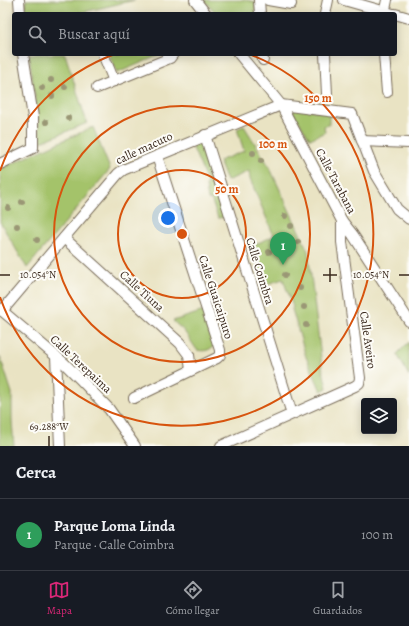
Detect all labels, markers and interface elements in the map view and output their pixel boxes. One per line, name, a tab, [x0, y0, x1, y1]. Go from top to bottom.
search box	[12, 12, 397, 56]
icon: search	[26, 23, 48, 45]
text: Buscar aquí	[58, 24, 130, 44]
text: 150 m	[304, 90, 332, 106]
street label: calle macuto	[113, 128, 175, 168]
text: 100 m	[259, 136, 287, 152]
street label: Calle Tarabana	[312, 145, 360, 217]
text: 50 m	[215, 181, 239, 197]
your location	[158, 208, 178, 228]
centre of rings	[175, 227, 189, 241]
pin: 1	[270, 232, 296, 265]
street label: Calle Coimbra	[242, 235, 278, 307]
street label: Calle Guaicaipuro	[195, 253, 237, 341]
street label: Calle Tiuna	[116, 267, 168, 316]
text: 10.054°N	[20, 268, 56, 281]
text: 10.054°N	[353, 268, 389, 281]
street label: Calle Aveiro	[356, 310, 380, 370]
street label: Calle Terepaima	[47, 331, 116, 397]
map controls	[361, 398, 397, 434]
button: layers	[361, 398, 397, 434]
text: 69.288°W	[29, 420, 69, 433]
text: Cerca	[16, 461, 56, 484]
text: Parque Loma Linda	[54, 516, 175, 536]
text: 1	[27, 526, 31, 543]
text: 100 m	[361, 526, 393, 543]
text: Parque · Calle Coimbra	[54, 536, 174, 553]
tab: Mapa	[47, 579, 72, 618]
tab: Cómo llegar	[166, 579, 219, 618]
tab: Guardados	[313, 579, 362, 618]

